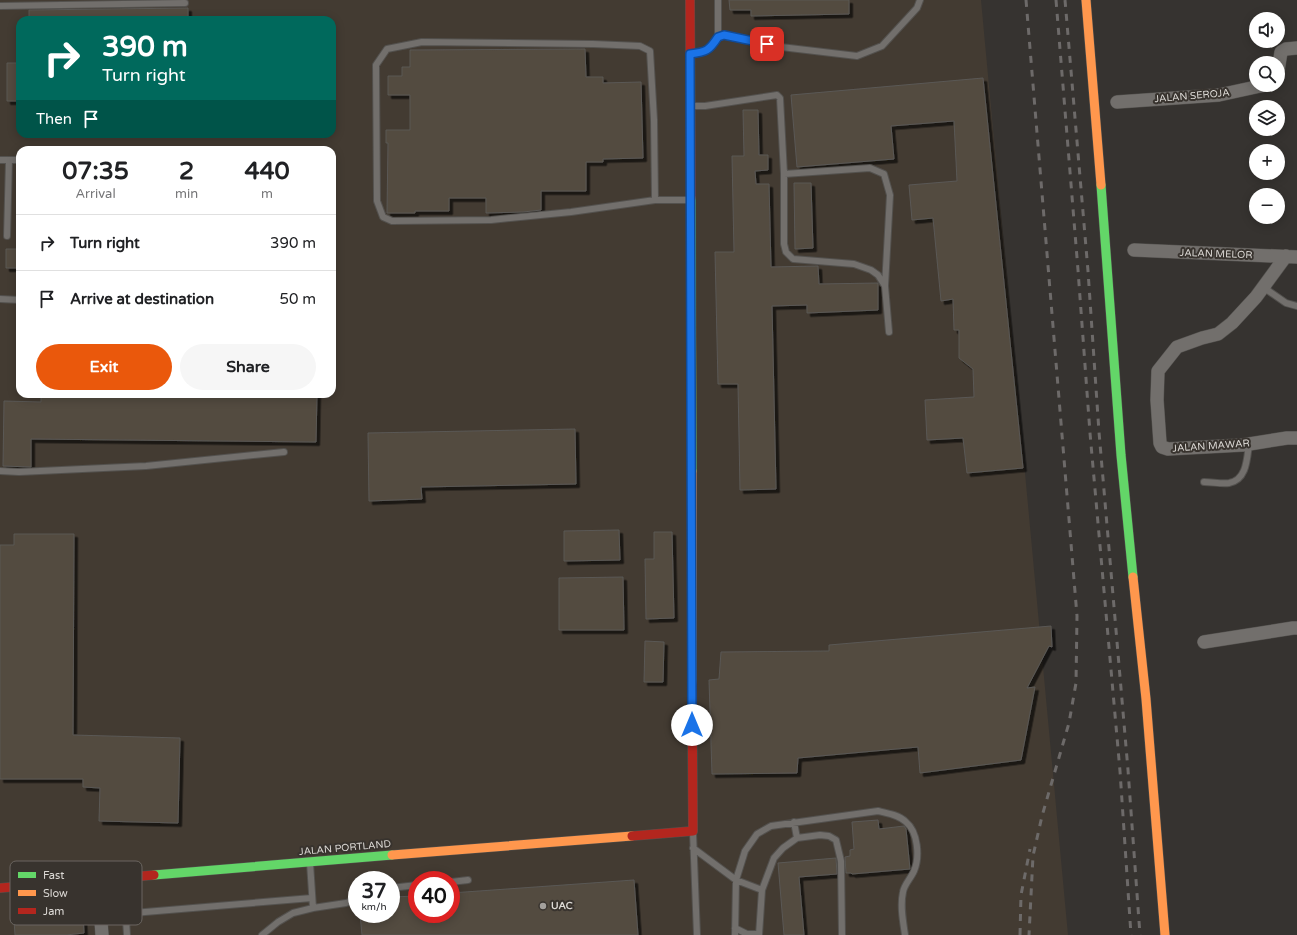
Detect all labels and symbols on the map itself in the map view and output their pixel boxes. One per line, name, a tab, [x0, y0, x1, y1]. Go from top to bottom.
pin	[750, 27, 784, 61]
street label: JALAN SEROJA	[1154, 87, 1230, 105]
street label: JALAN MELOR	[1179, 247, 1253, 261]
street label: JALAN MAWAR	[1172, 437, 1250, 455]
position arrow	[671, 704, 713, 746]
street label: JALAN PORTLAND	[298, 838, 392, 858]
legend	[10, 861, 142, 925]
text: Fast	[43, 869, 64, 882]
speed limit sign: 40	[408, 871, 460, 923]
text: Slow	[43, 887, 68, 900]
place label: UAC	[551, 900, 573, 912]
marker: UAC	[538, 901, 548, 911]
text: Jam	[43, 905, 64, 918]

